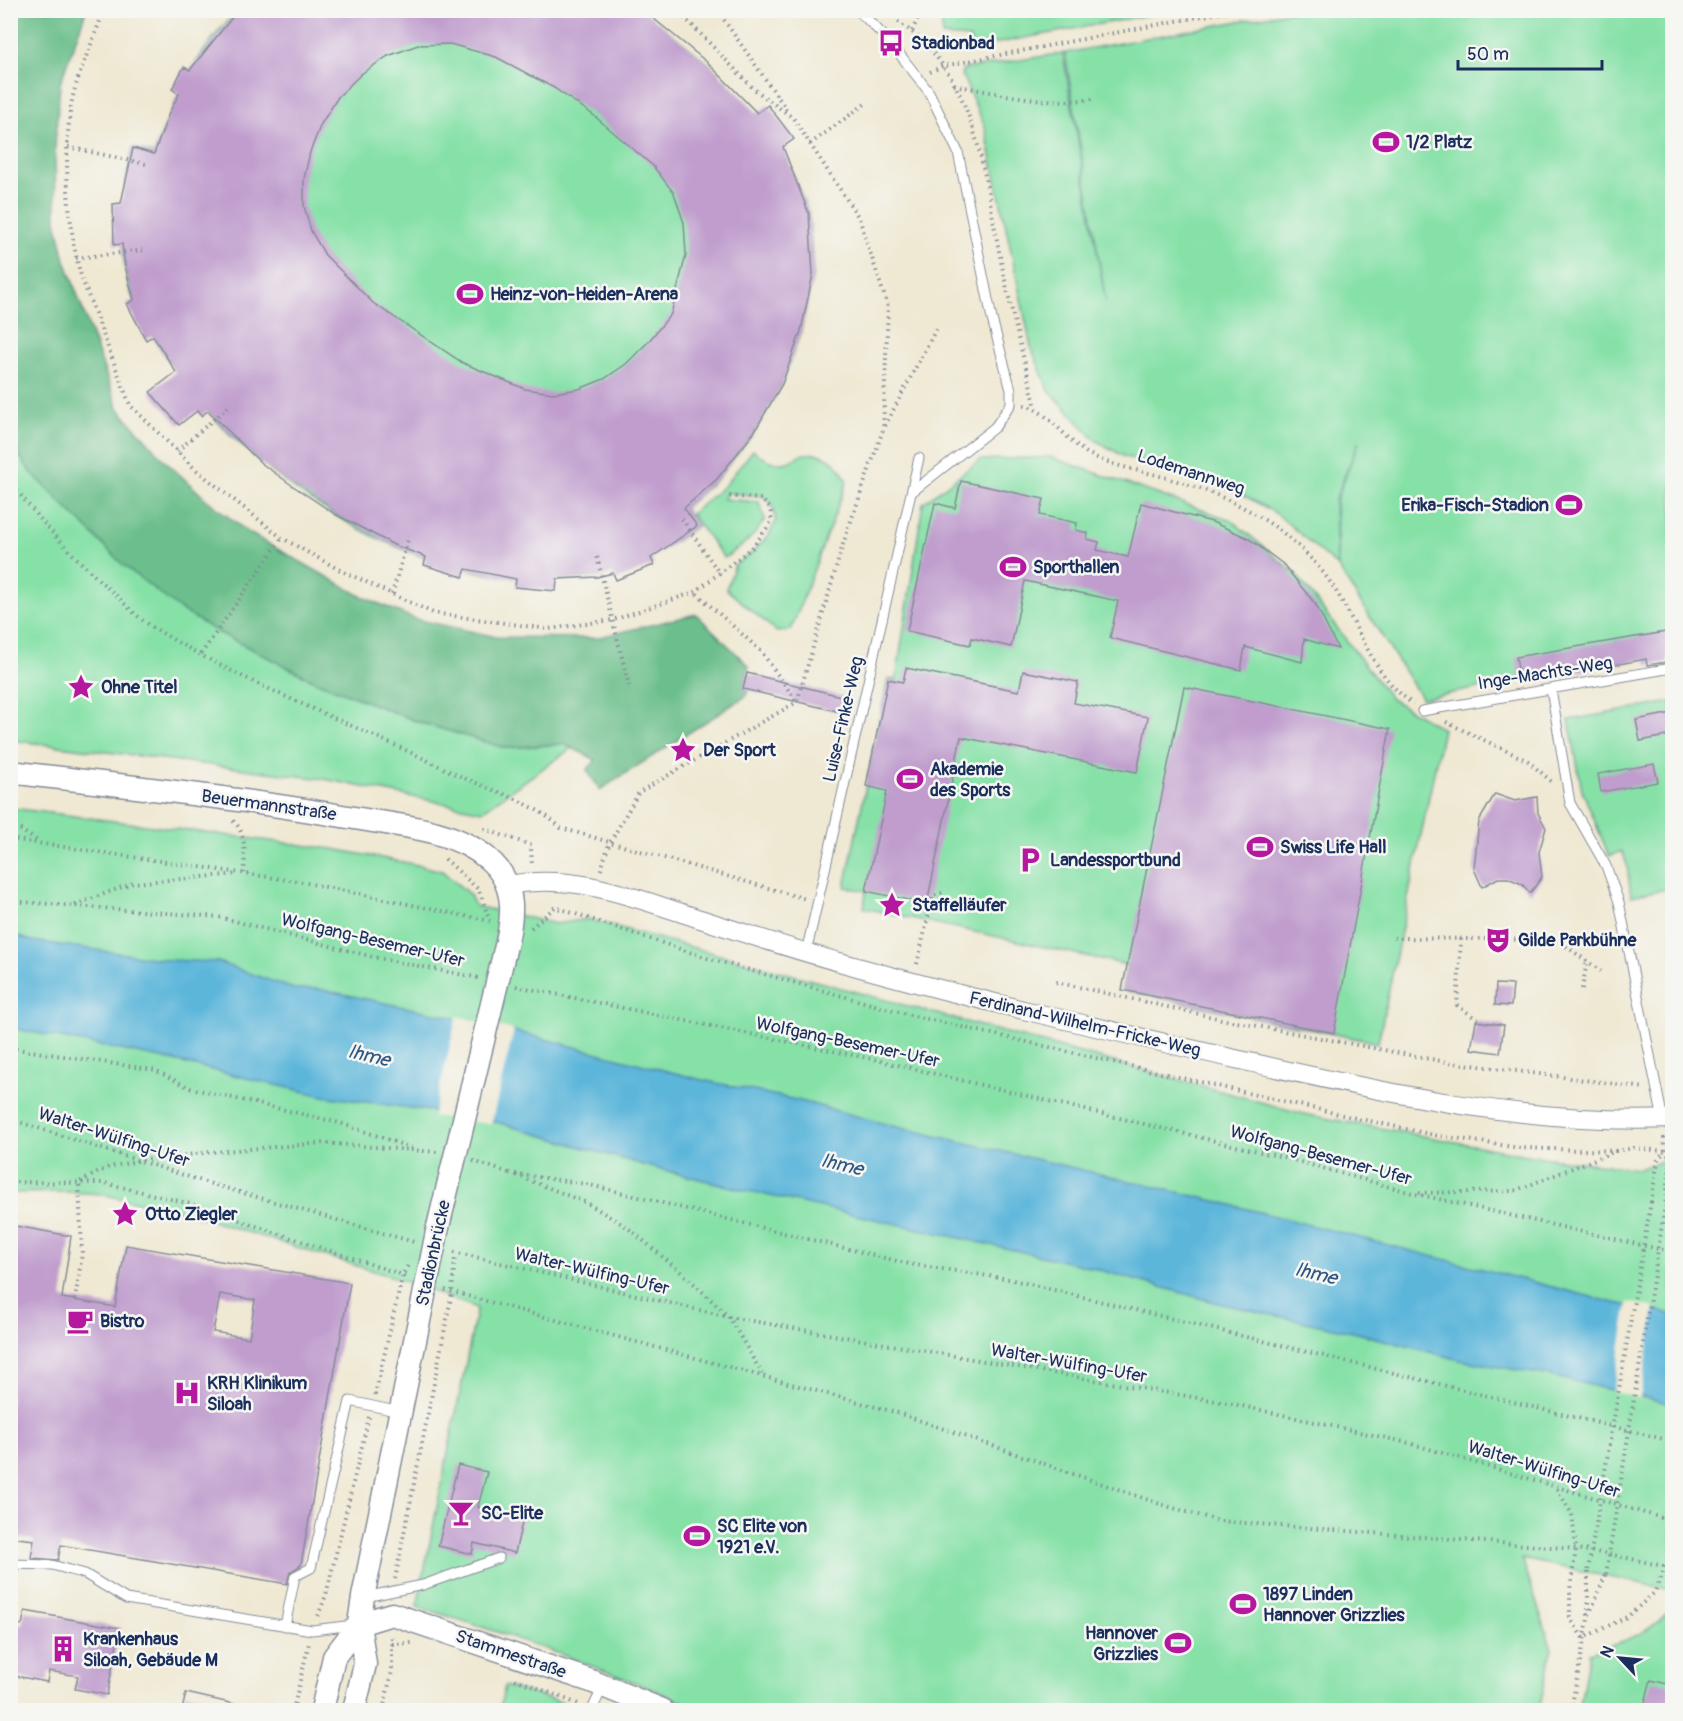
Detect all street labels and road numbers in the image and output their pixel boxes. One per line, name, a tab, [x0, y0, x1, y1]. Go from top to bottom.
street label: Lodemannweg	[1134, 444, 1248, 501]
street label: Inge-Machts-Weg	[1476, 651, 1614, 695]
street label: Luise-Finke-Weg	[818, 654, 869, 784]
street label: Beuermannstraße	[200, 785, 338, 826]
street label: Wolfgang-Besemer-Ufer	[279, 908, 467, 973]
street label: Ferdinand-Wilhelm-Fricke-Weg	[967, 987, 1203, 1062]
street label: Wolfgang-Besemer-Ufer	[754, 1012, 942, 1073]
street label: Walter-Wülfing-Ufer	[35, 1102, 193, 1173]
street label: Wolfgang-Besemer-Ufer	[1227, 1120, 1415, 1191]
street label: Stadionbrücke	[411, 1198, 456, 1308]
street label: Walter-Wülfing-Ufer	[512, 1243, 672, 1301]
street label: Walter-Wülfing-Ufer	[989, 1338, 1149, 1389]
street label: Walter-Wülfing-Ufer	[1465, 1435, 1623, 1504]
street label: Stammestraße	[452, 1625, 569, 1684]

